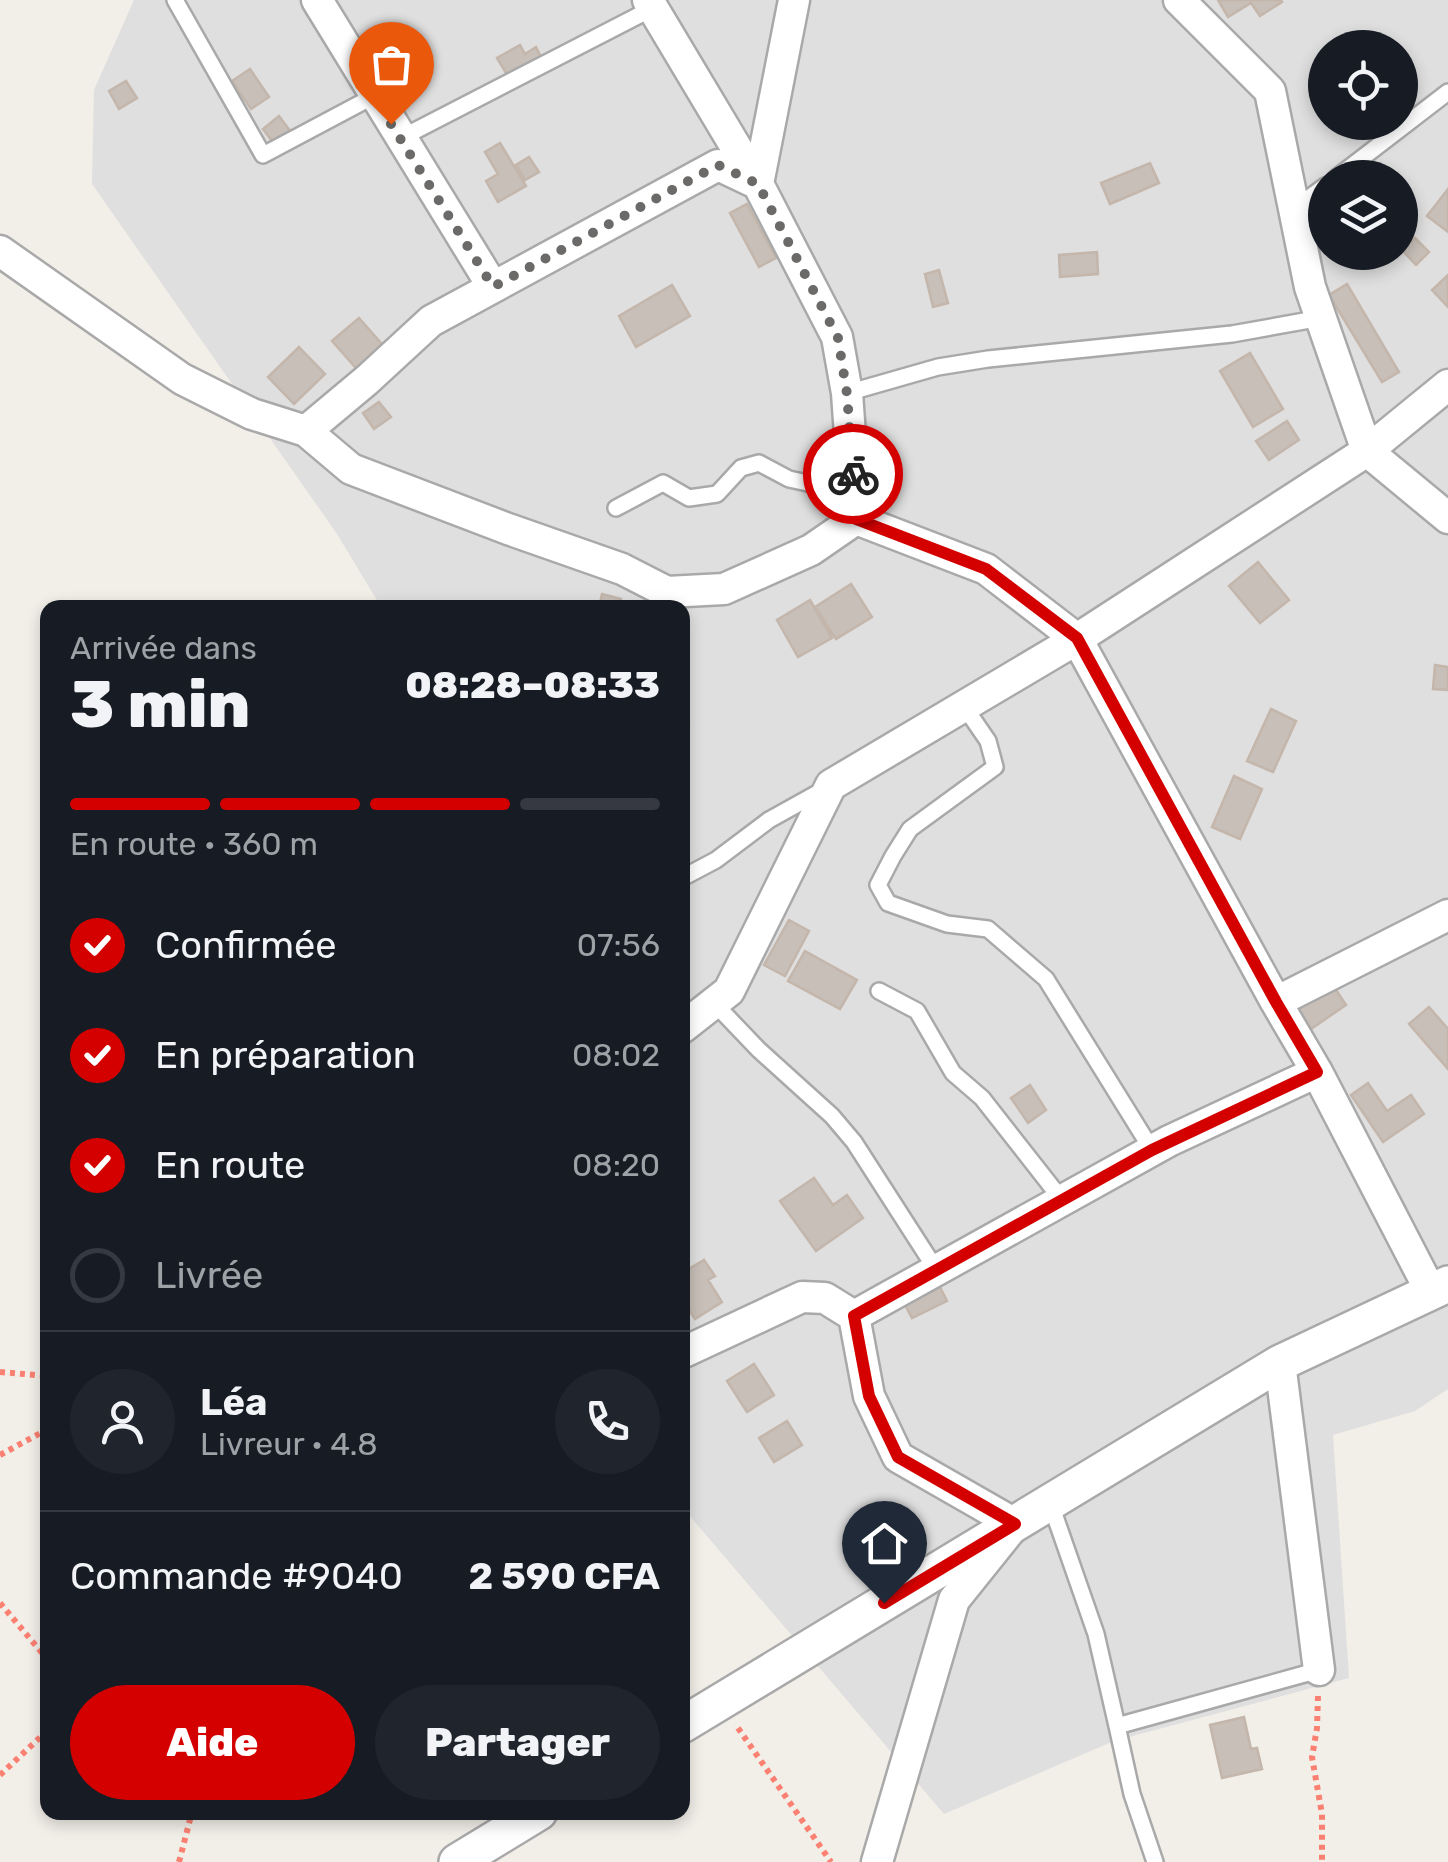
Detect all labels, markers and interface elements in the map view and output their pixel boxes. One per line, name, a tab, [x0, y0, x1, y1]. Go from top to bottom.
pin	[349, 22, 434, 125]
map controls	[1308, 30, 1418, 270]
button: locate	[1308, 30, 1418, 140]
icon: bag	[364, 37, 419, 92]
button: layers	[1308, 160, 1418, 270]
courier	[803, 424, 903, 524]
icon: bike	[826, 447, 881, 502]
text: Arrivée dans	[70, 629, 257, 667]
text: 08:28–08:33	[405, 662, 660, 708]
text: 3 min	[70, 666, 250, 743]
text: En route · 360 m	[70, 825, 318, 863]
icon: check	[70, 918, 125, 973]
text: Confirmée	[155, 922, 337, 968]
text: 07:56	[577, 926, 660, 964]
icon: check	[70, 1028, 125, 1083]
text: En préparation	[155, 1032, 416, 1078]
text: 08:02	[572, 1036, 660, 1074]
icon: check	[70, 1138, 125, 1193]
text: En route	[155, 1142, 305, 1188]
text: 08:20	[572, 1146, 660, 1184]
text: Livrée	[155, 1252, 263, 1298]
button: person	[70, 1369, 175, 1474]
button: phone	[555, 1369, 660, 1474]
text: Léa	[200, 1379, 268, 1425]
text: Livreur · 4.8	[200, 1425, 378, 1463]
pin	[842, 1501, 927, 1604]
icon: home	[857, 1516, 912, 1571]
text: Commande #9040	[70, 1553, 403, 1599]
text: 2 590 CFA	[468, 1553, 660, 1599]
button: Aide	[70, 1685, 355, 1800]
button: Partager	[375, 1685, 660, 1800]

